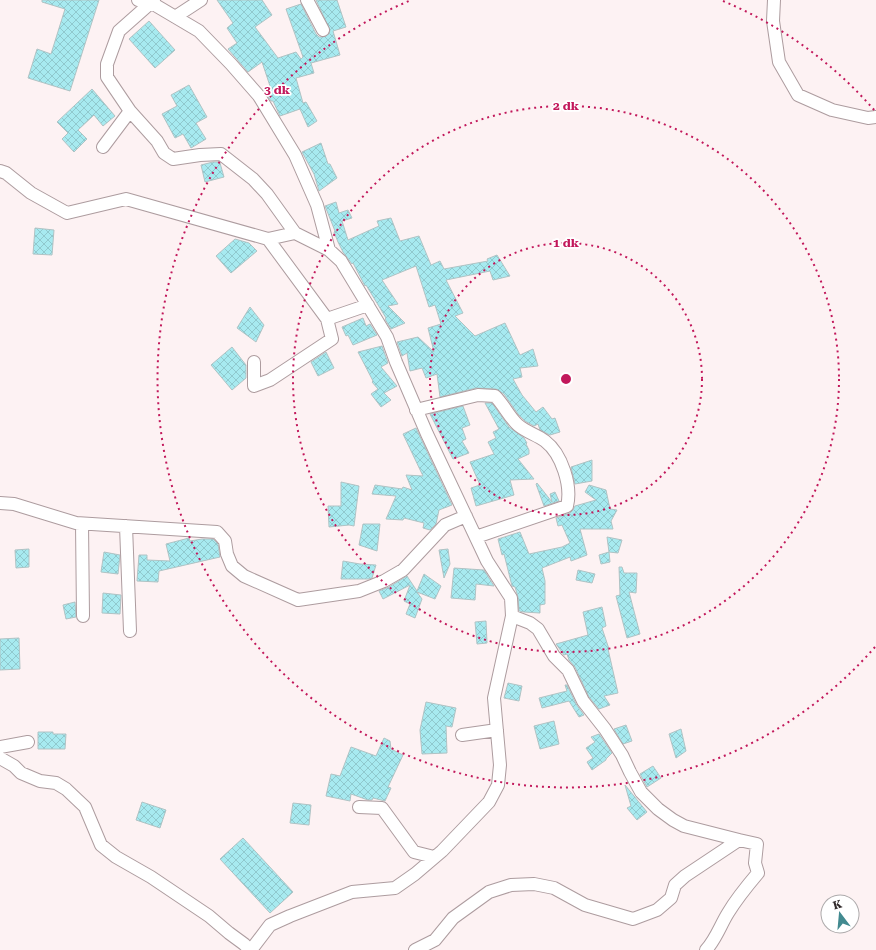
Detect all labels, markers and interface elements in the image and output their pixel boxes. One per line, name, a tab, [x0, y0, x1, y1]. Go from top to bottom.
text: 3 dk	[264, 83, 291, 97]
text: 2 dk	[553, 99, 580, 113]
text: 1 dk	[553, 236, 580, 250]
centre of rings	[559, 372, 573, 386]
north arrow	[820, 894, 860, 934]
text: K	[831, 897, 844, 912]

